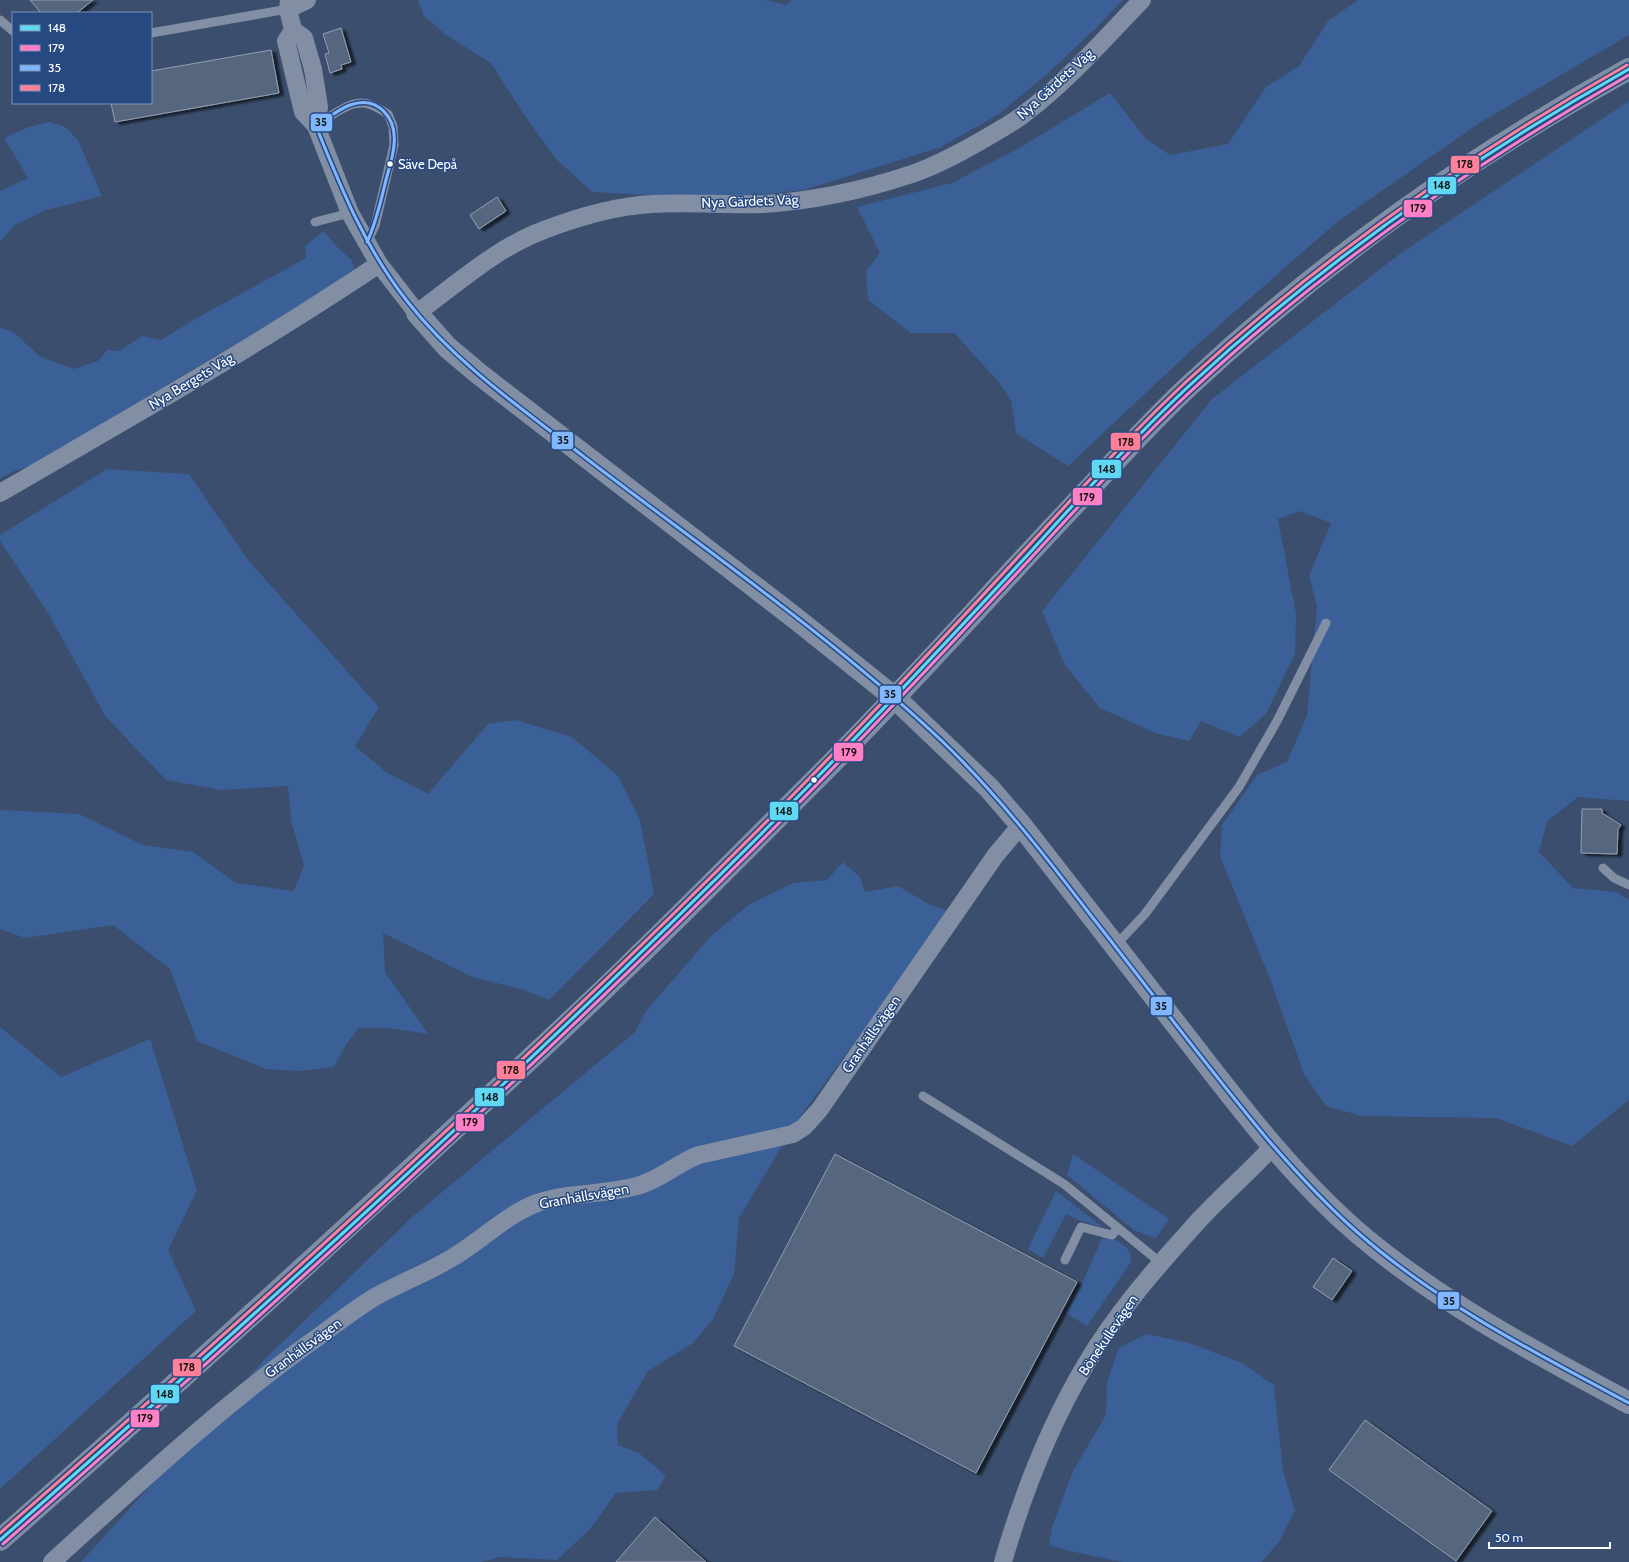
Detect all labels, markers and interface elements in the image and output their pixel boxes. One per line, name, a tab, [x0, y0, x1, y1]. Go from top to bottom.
legend	[12, 12, 152, 104]
text: 148	[48, 20, 66, 35]
text: 179	[48, 40, 65, 55]
street label: Nya Gärdets Väg	[1013, 44, 1098, 123]
text: 35	[48, 60, 61, 75]
text: 178	[48, 80, 65, 95]
line badge: 35	[310, 113, 333, 132]
text: 35	[315, 115, 327, 129]
line badge: 178	[1450, 155, 1480, 174]
place label: Säve Depå	[398, 156, 458, 172]
text: 178	[1457, 157, 1474, 171]
marker: Säve Depå	[385, 159, 395, 169]
line badge: 148	[1427, 176, 1457, 195]
text: 148	[1433, 178, 1451, 192]
street label: Nya Gärdets Väg	[701, 190, 800, 212]
line badge: 179	[1403, 199, 1433, 218]
text: 179	[1410, 201, 1426, 215]
street label: Nya Bergets Väg	[145, 348, 238, 413]
line badge: 35	[551, 431, 574, 450]
line badge: 178	[1110, 432, 1141, 451]
text: 35	[557, 433, 569, 447]
text: 178	[1118, 435, 1135, 449]
line badge: 148	[1091, 459, 1122, 479]
text: 148	[1098, 462, 1116, 476]
line badge: 179	[1072, 487, 1103, 506]
text: 179	[1079, 490, 1095, 504]
line badge: 35	[879, 685, 902, 704]
text: 35	[884, 687, 896, 701]
line badge: 179	[833, 742, 864, 762]
text: 179	[841, 745, 857, 759]
unlabelled marker	[809, 775, 819, 785]
line badge: 148	[769, 801, 799, 821]
text: 148	[775, 804, 793, 818]
street label: Granhällsvägen	[838, 992, 904, 1076]
line badge: 35	[1150, 996, 1173, 1016]
text: 35	[1155, 999, 1167, 1013]
line badge: 178	[496, 1060, 526, 1080]
text: 178	[503, 1063, 520, 1077]
line badge: 148	[474, 1087, 505, 1107]
text: 148	[481, 1090, 499, 1104]
line badge: 179	[455, 1113, 485, 1132]
text: 179	[462, 1115, 478, 1129]
street label: Granhällsvägen	[538, 1179, 630, 1213]
street label: Bönekullevägen	[1074, 1291, 1142, 1379]
line badge: 35	[1437, 1291, 1460, 1310]
text: 35	[1443, 1294, 1455, 1308]
street label: Granhällsvägen	[261, 1314, 345, 1382]
line badge: 178	[172, 1358, 202, 1377]
text: 178	[179, 1360, 196, 1374]
line badge: 148	[150, 1384, 180, 1404]
text: 148	[156, 1387, 174, 1401]
line badge: 179	[130, 1409, 160, 1428]
text: 179	[137, 1411, 153, 1425]
scale bar	[1489, 1524, 1610, 1550]
text: 50 m	[1495, 1530, 1523, 1545]

